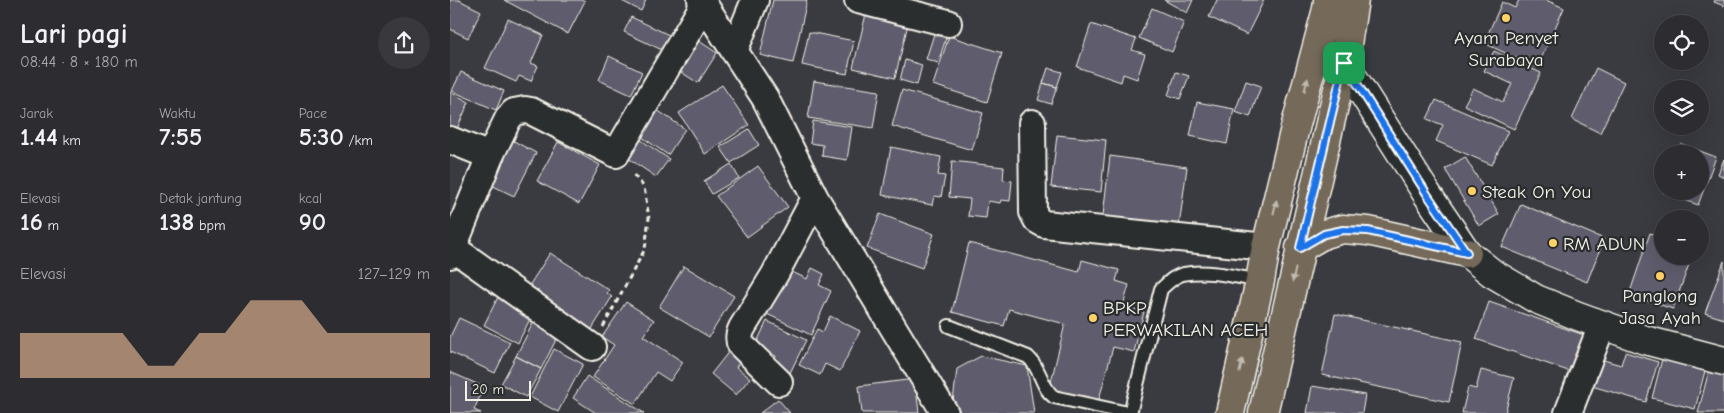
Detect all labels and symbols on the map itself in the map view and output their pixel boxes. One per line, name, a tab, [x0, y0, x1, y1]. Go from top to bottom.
marker: Ayam Penyet Surabaya	[1500, 12, 1512, 24]
place label: Ayam Penyet Surabaya	[1454, 27, 1559, 71]
pin	[1323, 42, 1365, 84]
one-way arrow	[1303, 77, 1311, 92]
place label: Steak On You	[1482, 181, 1591, 203]
marker: Steak On You	[1466, 185, 1478, 197]
one-way arrow	[1272, 199, 1280, 214]
place label: RM ADUN	[1563, 233, 1645, 255]
marker: RM ADUN	[1547, 237, 1559, 249]
one-way arrow	[1290, 268, 1298, 283]
marker: Panglong Jasa Ayah	[1654, 270, 1666, 282]
place label: Panglong Jasa Ayah	[1619, 285, 1701, 329]
place label: BPKP PERWAKILAN ACEH	[1103, 297, 1268, 341]
marker: BPKP PERWAKILAN ACEH	[1087, 312, 1099, 324]
one-way arrow	[1237, 358, 1245, 373]
scale bar	[465, 378, 531, 401]

